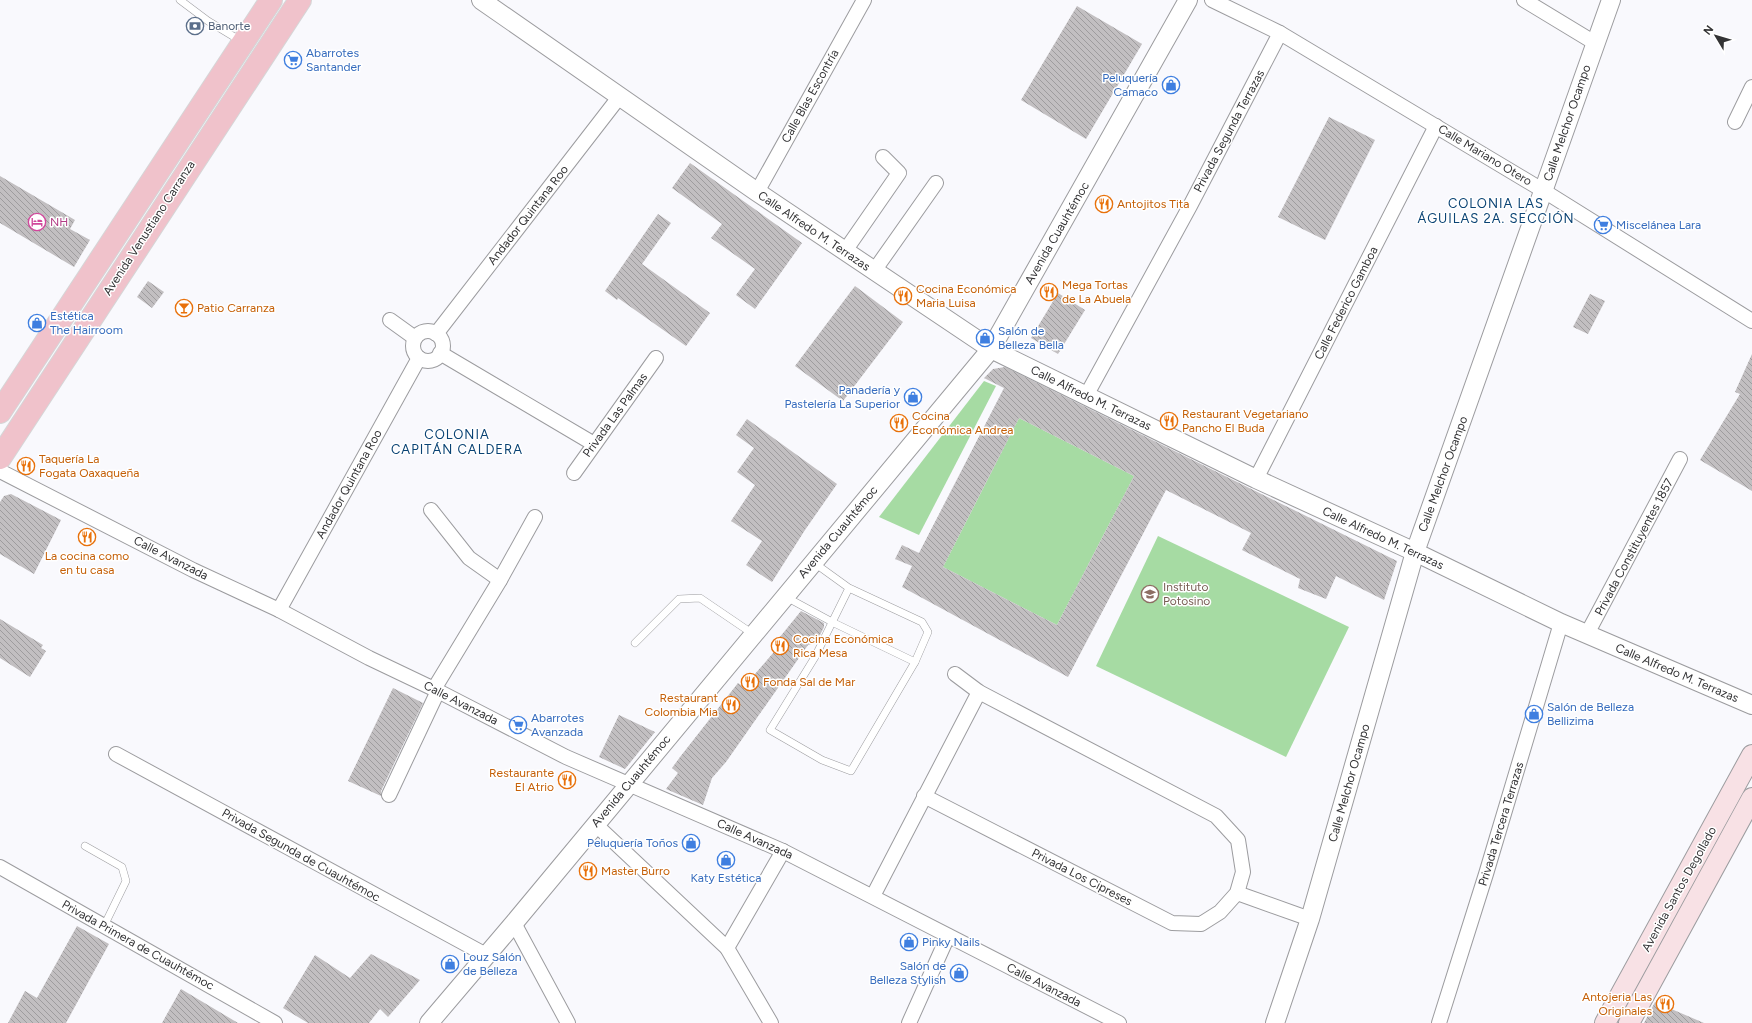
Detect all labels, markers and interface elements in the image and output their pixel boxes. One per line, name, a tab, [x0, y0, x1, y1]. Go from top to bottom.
bank icon: Banorte	[185, 16, 205, 36]
north arrow	[1696, 16, 1736, 56]
place label: Banorte	[208, 19, 251, 33]
text: N	[1701, 23, 1716, 38]
place label: Abarrotes Santander	[306, 46, 361, 74]
street label: Calle Blas Escontría	[779, 47, 841, 145]
supermarket icon: Abarrotes Santander	[283, 50, 303, 70]
street label: Calle Melchor Ocampo	[1540, 63, 1594, 183]
street label: Privada Segunda Terrazas	[1191, 67, 1267, 195]
place label: Peluquería Camaco	[1102, 71, 1158, 99]
shop icon: Peluquería Camaco	[1161, 75, 1181, 95]
street label: Calle Mariano Otero	[1436, 121, 1534, 189]
street label: Avenida Venustiano Carranza	[100, 158, 198, 298]
street label: Andador Quintana Roo	[485, 162, 571, 268]
street label: Avenida Cuauhtémoc	[1022, 179, 1092, 287]
street label: Calle Alfredo M. Terrazas	[755, 188, 873, 274]
restaurant icon: Antojitos Tita	[1094, 194, 1114, 214]
district label: COLONIA LAS ÁGUILAS 2A. SECCIÓN	[1417, 196, 1575, 226]
place label: Antojitos Tita	[1117, 197, 1189, 211]
hotel icon: NH	[27, 212, 47, 232]
place label: NH	[50, 215, 68, 229]
supermarket icon: Miscelánea Lara	[1593, 215, 1613, 235]
place label: Miscelánea Lara	[1616, 218, 1701, 232]
street label: Calle Federico Gamboa	[1311, 244, 1381, 362]
place label: Mega Tortas de La Abuela	[1062, 278, 1131, 306]
place label: Cocina Económica Maria Luisa	[916, 282, 1017, 310]
restaurant icon: Mega Tortas de La Abuela	[1039, 282, 1059, 302]
restaurant icon: Cocina Económica Maria Luisa	[893, 286, 913, 306]
bar icon: Patio Carranza	[174, 298, 194, 318]
place label: Patio Carranza	[197, 301, 275, 315]
place label: Estética The Hairroom	[50, 309, 123, 337]
shop icon: Estética The Hairroom	[27, 313, 47, 333]
place label: Salón de Belleza Bella	[998, 324, 1064, 352]
shop icon: Salón de Belleza Bella	[975, 328, 995, 348]
street label: Calle Alfredo M. Terrazas	[1029, 363, 1154, 433]
street label: Privada Las Palmas	[580, 370, 650, 460]
place label: Panadería y Pastelería La Superior	[784, 383, 901, 411]
shop icon: Panadería y Pastelería La Superior	[903, 387, 923, 407]
place label: Restaurant Vegetariano Pancho El Buda	[1182, 407, 1309, 435]
place label: Cocina Económica Andrea	[912, 409, 1013, 437]
restaurant icon: Restaurant Vegetariano Pancho El Buda	[1159, 411, 1179, 431]
restaurant icon: Cocina Económica Andrea	[889, 413, 909, 433]
street label: Calle Melchor Ocampo	[1416, 414, 1470, 534]
street label: Andador Quintana Roo	[313, 427, 385, 541]
district label: COLONIA CAPITÁN CALDERA	[391, 427, 523, 457]
place label: Taquería La Fogata Oaxaqueña	[39, 452, 139, 480]
restaurant icon: Taquería La Fogata Oaxaqueña	[16, 456, 36, 476]
street label: Privada Constituyentes 1857	[1592, 476, 1676, 618]
street label: Avenida Cuauhtémoc	[795, 483, 881, 581]
street label: Calle Alfredo M. Terrazas	[1320, 504, 1446, 572]
restaurant icon: La cocina como en tu casa	[77, 527, 97, 547]
street label: Calle Avanzada	[131, 533, 211, 583]
place label: La cocina como en tu casa	[45, 549, 129, 577]
place label: Instituto Potosino	[1163, 580, 1210, 608]
school or university icon: Instituto Potosino	[1140, 584, 1160, 604]
place label: Cocina Económica Rica Mesa	[793, 632, 894, 660]
restaurant icon: Cocina Económica Rica Mesa	[770, 636, 790, 656]
street label: Calle Alfredo M. Terrazas	[1613, 641, 1741, 705]
restaurant icon: Fonda Sal de Mar	[740, 672, 760, 692]
place label: Fonda Sal de Mar	[763, 675, 855, 689]
street label: Calle Avanzada	[421, 678, 501, 728]
place label: Restaurant Colombia Mia	[645, 691, 718, 719]
restaurant icon: Restaurant Colombia Mia	[721, 695, 741, 715]
place label: Salón de Belleza Bellizima	[1547, 700, 1634, 728]
shop icon: Salón de Belleza Bellizima	[1524, 704, 1544, 724]
place label: Abarrotes Avanzada	[531, 711, 584, 739]
supermarket icon: Abarrotes Avanzada	[508, 715, 528, 735]
street label: Calle Melchor Ocampo	[1325, 722, 1373, 844]
street label: Avenida Cuauhtémoc	[588, 732, 674, 830]
street label: Privada Tercera Terrazas	[1475, 760, 1527, 888]
place label: Restaurante El Atrio	[489, 766, 554, 794]
restaurant icon: Restaurante El Atrio	[557, 770, 577, 790]
street label: Privada Segunda de Cuauhtémoc	[219, 806, 383, 905]
street label: Calle Avanzada	[715, 816, 795, 862]
street label: Avenida Santos Degollado	[1639, 824, 1719, 954]
shop icon: Peluquería Toños	[681, 833, 701, 853]
place label: Peluquería Toños	[587, 836, 678, 850]
street label: Privada Los Cipreses	[1030, 846, 1135, 909]
shop icon: Katy Estética	[716, 850, 736, 870]
restaurant icon: Master Burro	[578, 861, 598, 881]
place label: Master Burro	[601, 864, 670, 878]
place label: Katy Estética	[691, 871, 761, 885]
street label: Privada Primera de Cuauhtémoc	[59, 897, 217, 993]
shop icon: Pinky Nails	[899, 932, 919, 952]
place label: Pinky Nails	[922, 935, 980, 949]
place label: Louz Salón de Belleza	[463, 950, 522, 978]
shop icon: Louz Salón de Belleza	[440, 954, 460, 974]
place label: Salón de Belleza Stylish	[869, 959, 946, 987]
street label: Calle Avanzada	[1004, 960, 1084, 1010]
shop icon: Salón de Belleza Stylish	[949, 963, 969, 983]
place label: Antojeria Las Originales	[1582, 990, 1652, 1018]
restaurant icon: Antojeria Las Originales	[1655, 994, 1675, 1014]

